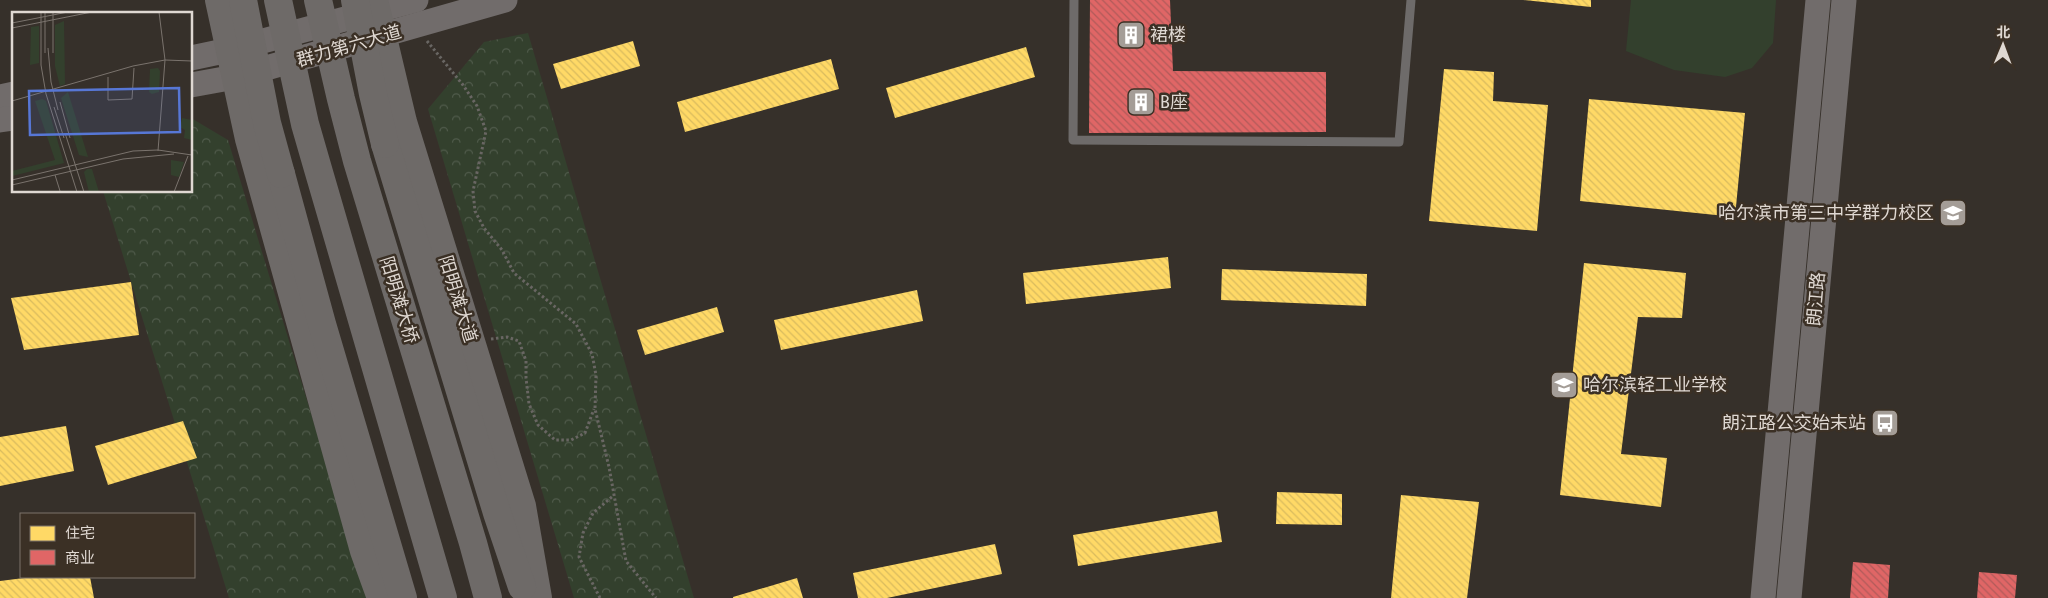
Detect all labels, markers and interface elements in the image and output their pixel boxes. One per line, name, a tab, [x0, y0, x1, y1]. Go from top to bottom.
inset map	[12, 12, 192, 192]
building icon: 裙楼	[1116, 20, 1146, 50]
north arrow	[1978, 20, 2028, 70]
street label: 群力第六大道	[294, 21, 404, 71]
place label: 裙楼	[1150, 24, 1186, 46]
text: 北	[1996, 24, 2010, 41]
building icon: B座	[1126, 87, 1156, 117]
place label: B座	[1160, 91, 1188, 113]
school or university icon: 哈尔滨市第三中学群力校区	[1938, 198, 1968, 228]
place label: 哈尔滨市第三中学群力校区	[1718, 202, 1934, 224]
street label: 阳明滩大道	[434, 253, 482, 345]
street label: 阳明滩大桥	[375, 254, 423, 346]
street label: 朗江路	[1803, 271, 1829, 327]
school or university icon: 哈尔滨轻工业学校	[1549, 370, 1579, 400]
place label: 哈尔滨轻工业学校	[1583, 374, 1727, 396]
bus stop icon: 朗江路公交始末站	[1870, 408, 1900, 438]
place label: 朗江路公交始末站	[1722, 412, 1866, 434]
legend	[20, 513, 195, 578]
text: 住宅	[65, 524, 95, 542]
text: 商业	[65, 549, 95, 567]

